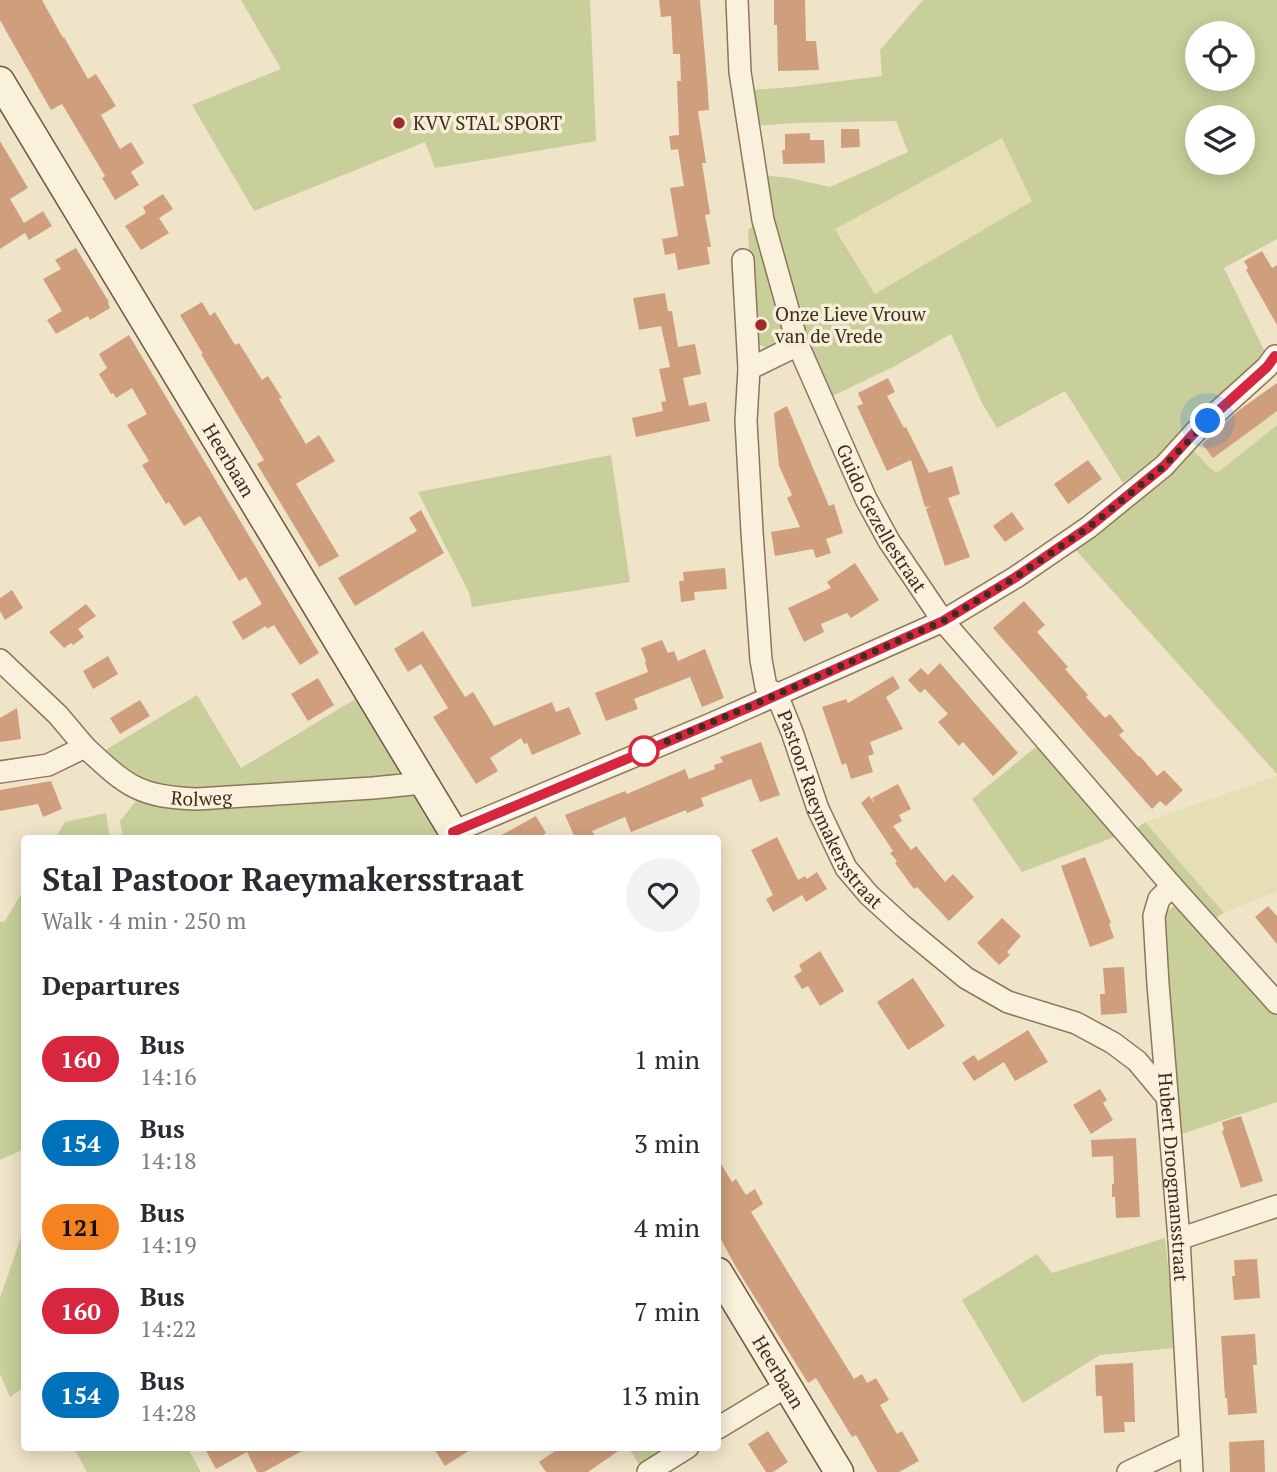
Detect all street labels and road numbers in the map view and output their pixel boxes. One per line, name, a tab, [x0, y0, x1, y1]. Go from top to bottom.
street label: Heerbaan	[198, 419, 261, 501]
street label: Guido Gezellestraat	[831, 440, 933, 597]
street label: Pastoor Raeymakersstraat	[772, 706, 888, 914]
street label: Rolweg	[170, 784, 234, 811]
street label: Hubert Droogmansstraat	[1153, 1071, 1194, 1282]
street label: Heerbaan	[747, 1331, 811, 1413]

